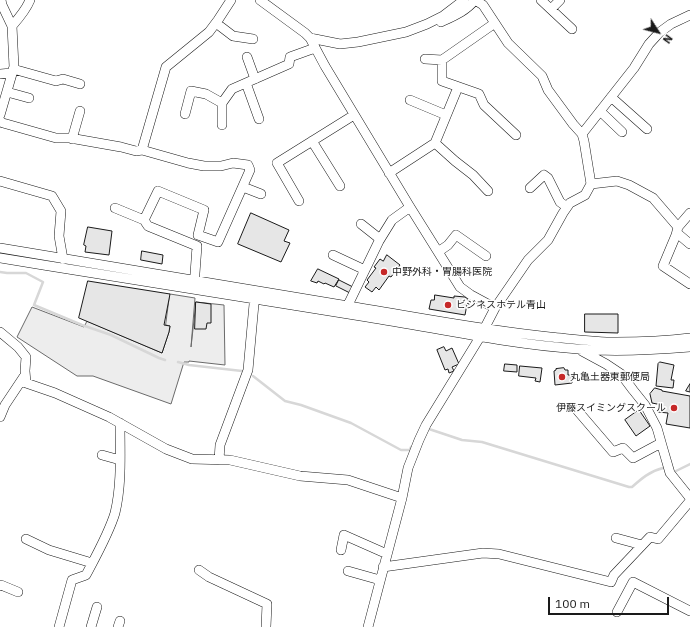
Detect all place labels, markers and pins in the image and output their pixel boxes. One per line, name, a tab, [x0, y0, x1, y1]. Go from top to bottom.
place label: 中野外科・胃腸科医院	[392, 266, 492, 278]
marker: 中野外科・胃腸科医院	[379, 267, 389, 277]
place label: ビジネスホテル青山	[456, 299, 546, 311]
marker: ビジネスホテル青山	[443, 300, 453, 310]
place label: 丸亀土器東郵便局	[570, 371, 650, 383]
marker: 丸亀土器東郵便局	[557, 372, 567, 382]
place label: 伊藤スイミングスクール	[556, 402, 666, 414]
marker: 伊藤スイミングスクール	[669, 403, 679, 413]

